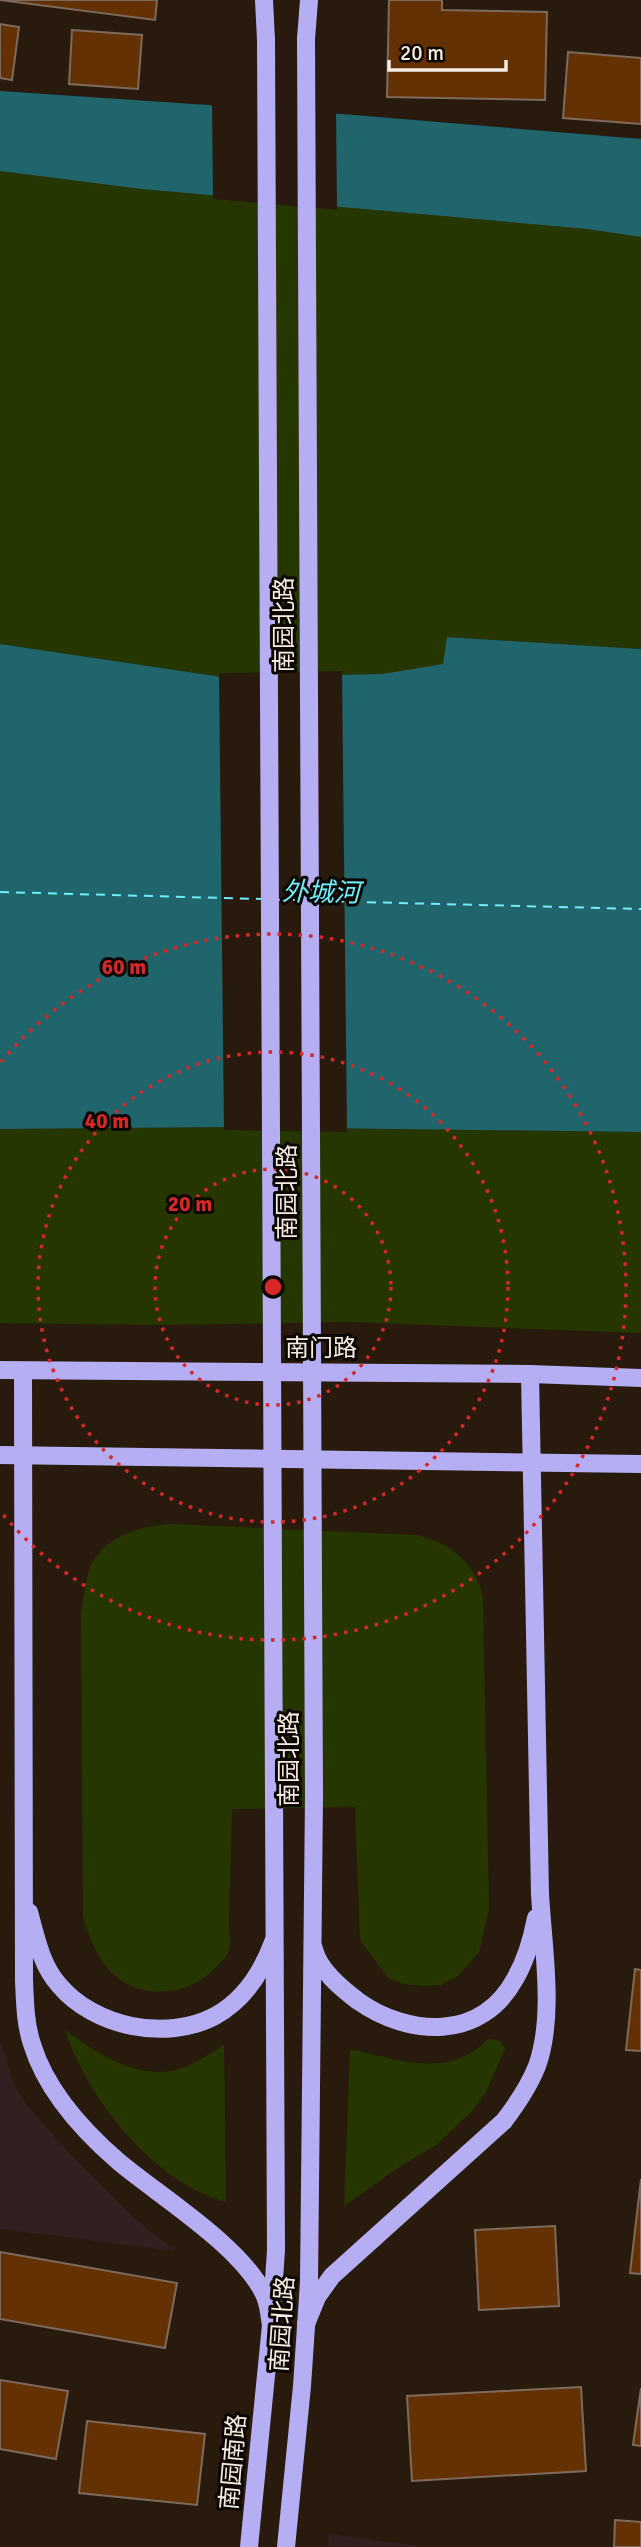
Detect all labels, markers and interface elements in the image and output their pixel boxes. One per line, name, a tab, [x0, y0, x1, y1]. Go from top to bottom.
scale bar	[389, 28, 506, 72]
text: 20 m	[400, 40, 444, 66]
street label: 南园北路	[269, 577, 299, 673]
water label: 外城河	[282, 876, 365, 910]
text: 60 m	[102, 954, 146, 980]
text: 40 m	[85, 1108, 129, 1134]
street label: 南园北路	[272, 1144, 302, 1240]
text: 20 m	[168, 1191, 212, 1217]
centre of rings	[261, 1275, 285, 1299]
street label: 南门路	[285, 1333, 357, 1363]
street label: 南园北路	[274, 1711, 304, 1807]
street label: 南园北路	[264, 2275, 300, 2373]
street label: 南园南路	[214, 2413, 252, 2511]

